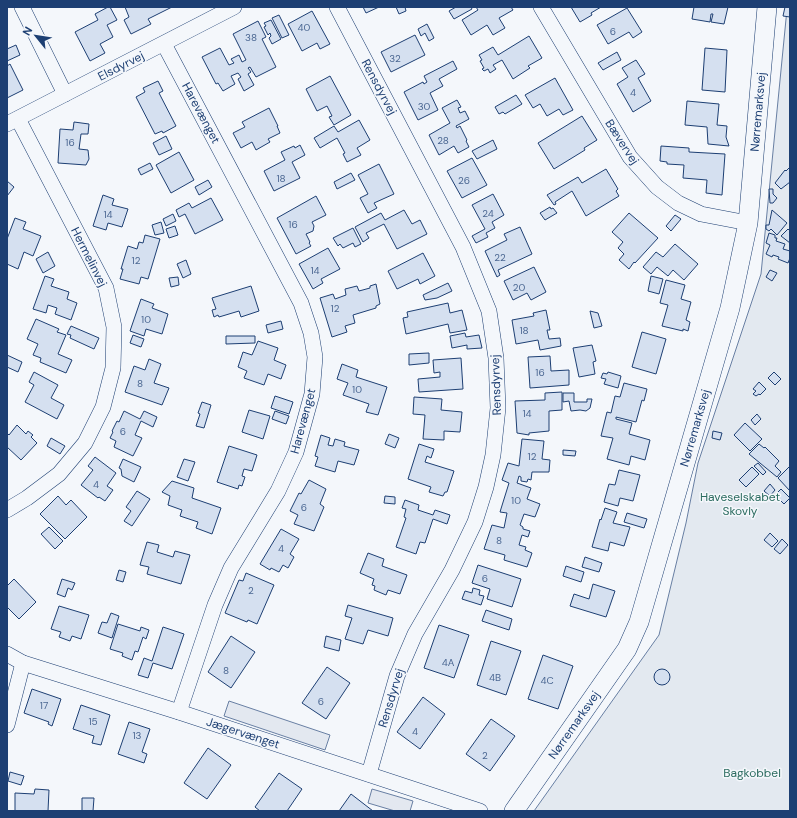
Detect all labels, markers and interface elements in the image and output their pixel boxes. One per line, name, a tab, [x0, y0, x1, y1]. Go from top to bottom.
north arrow	[16, 16, 56, 56]
house number: 40	[298, 21, 311, 34]
text: N	[19, 24, 35, 38]
house number: 6	[610, 25, 616, 38]
house number: 38	[245, 31, 257, 44]
street label: Elsdyrvej	[95, 48, 147, 84]
house number: 32	[389, 52, 401, 65]
street label: Rensdyrvej	[358, 56, 400, 118]
street label: Nørremarksvej	[747, 72, 769, 152]
street label: Harevænget	[178, 80, 224, 147]
house number: 4	[630, 86, 636, 99]
house number: 30	[418, 100, 431, 113]
street label: Bævervej	[601, 116, 643, 168]
house number: 28	[437, 134, 449, 147]
house number: 16	[65, 136, 75, 149]
house number: 18	[276, 172, 286, 185]
house number: 26	[458, 174, 470, 187]
house number: 24	[482, 207, 494, 220]
house number: 14	[103, 208, 113, 221]
house number: 16	[288, 218, 298, 231]
street label: Hermelinvej	[67, 224, 111, 290]
house number: 22	[494, 251, 506, 264]
house number: 12	[132, 254, 141, 267]
house number: 14	[310, 264, 320, 277]
house number: 20	[513, 281, 525, 294]
house number: 12	[331, 302, 340, 315]
house number: 10	[141, 313, 151, 326]
house number: 18	[519, 324, 529, 337]
street label: Rensdyrvej	[487, 354, 505, 416]
house number: 16	[535, 366, 545, 379]
house number: 8	[137, 377, 143, 390]
house number: 10	[352, 383, 362, 396]
street label: Harevænget	[287, 386, 319, 455]
street label: Nørremarksvej	[676, 387, 714, 469]
house number: 14	[522, 407, 532, 420]
house number: 6	[120, 425, 126, 438]
house number: 12	[528, 450, 537, 463]
house number: 4	[93, 478, 99, 491]
park label: Haveselskabet Skovly	[700, 489, 780, 519]
house number: 10	[511, 494, 521, 507]
house number: 6	[301, 501, 307, 514]
house number: 8	[496, 534, 502, 547]
house number: 4	[278, 542, 284, 555]
house number: 6	[482, 572, 488, 585]
house number: 2	[248, 584, 254, 597]
house number: 4A	[442, 656, 455, 669]
house number: 8	[223, 664, 229, 677]
street label: Rensdyrvej	[374, 666, 408, 729]
house number: 4B	[489, 671, 501, 684]
house number: 4C	[540, 674, 554, 687]
street label: Nørremarksvej	[545, 688, 603, 762]
house number: 6	[318, 695, 324, 708]
house number: 17	[40, 699, 48, 712]
street label: Jægervænget	[204, 714, 282, 752]
house number: 15	[88, 715, 98, 728]
house number: 4	[412, 725, 418, 738]
house number: 13	[132, 729, 142, 742]
house number: 2	[482, 749, 488, 762]
park label: Bagkobbel	[723, 765, 781, 781]

